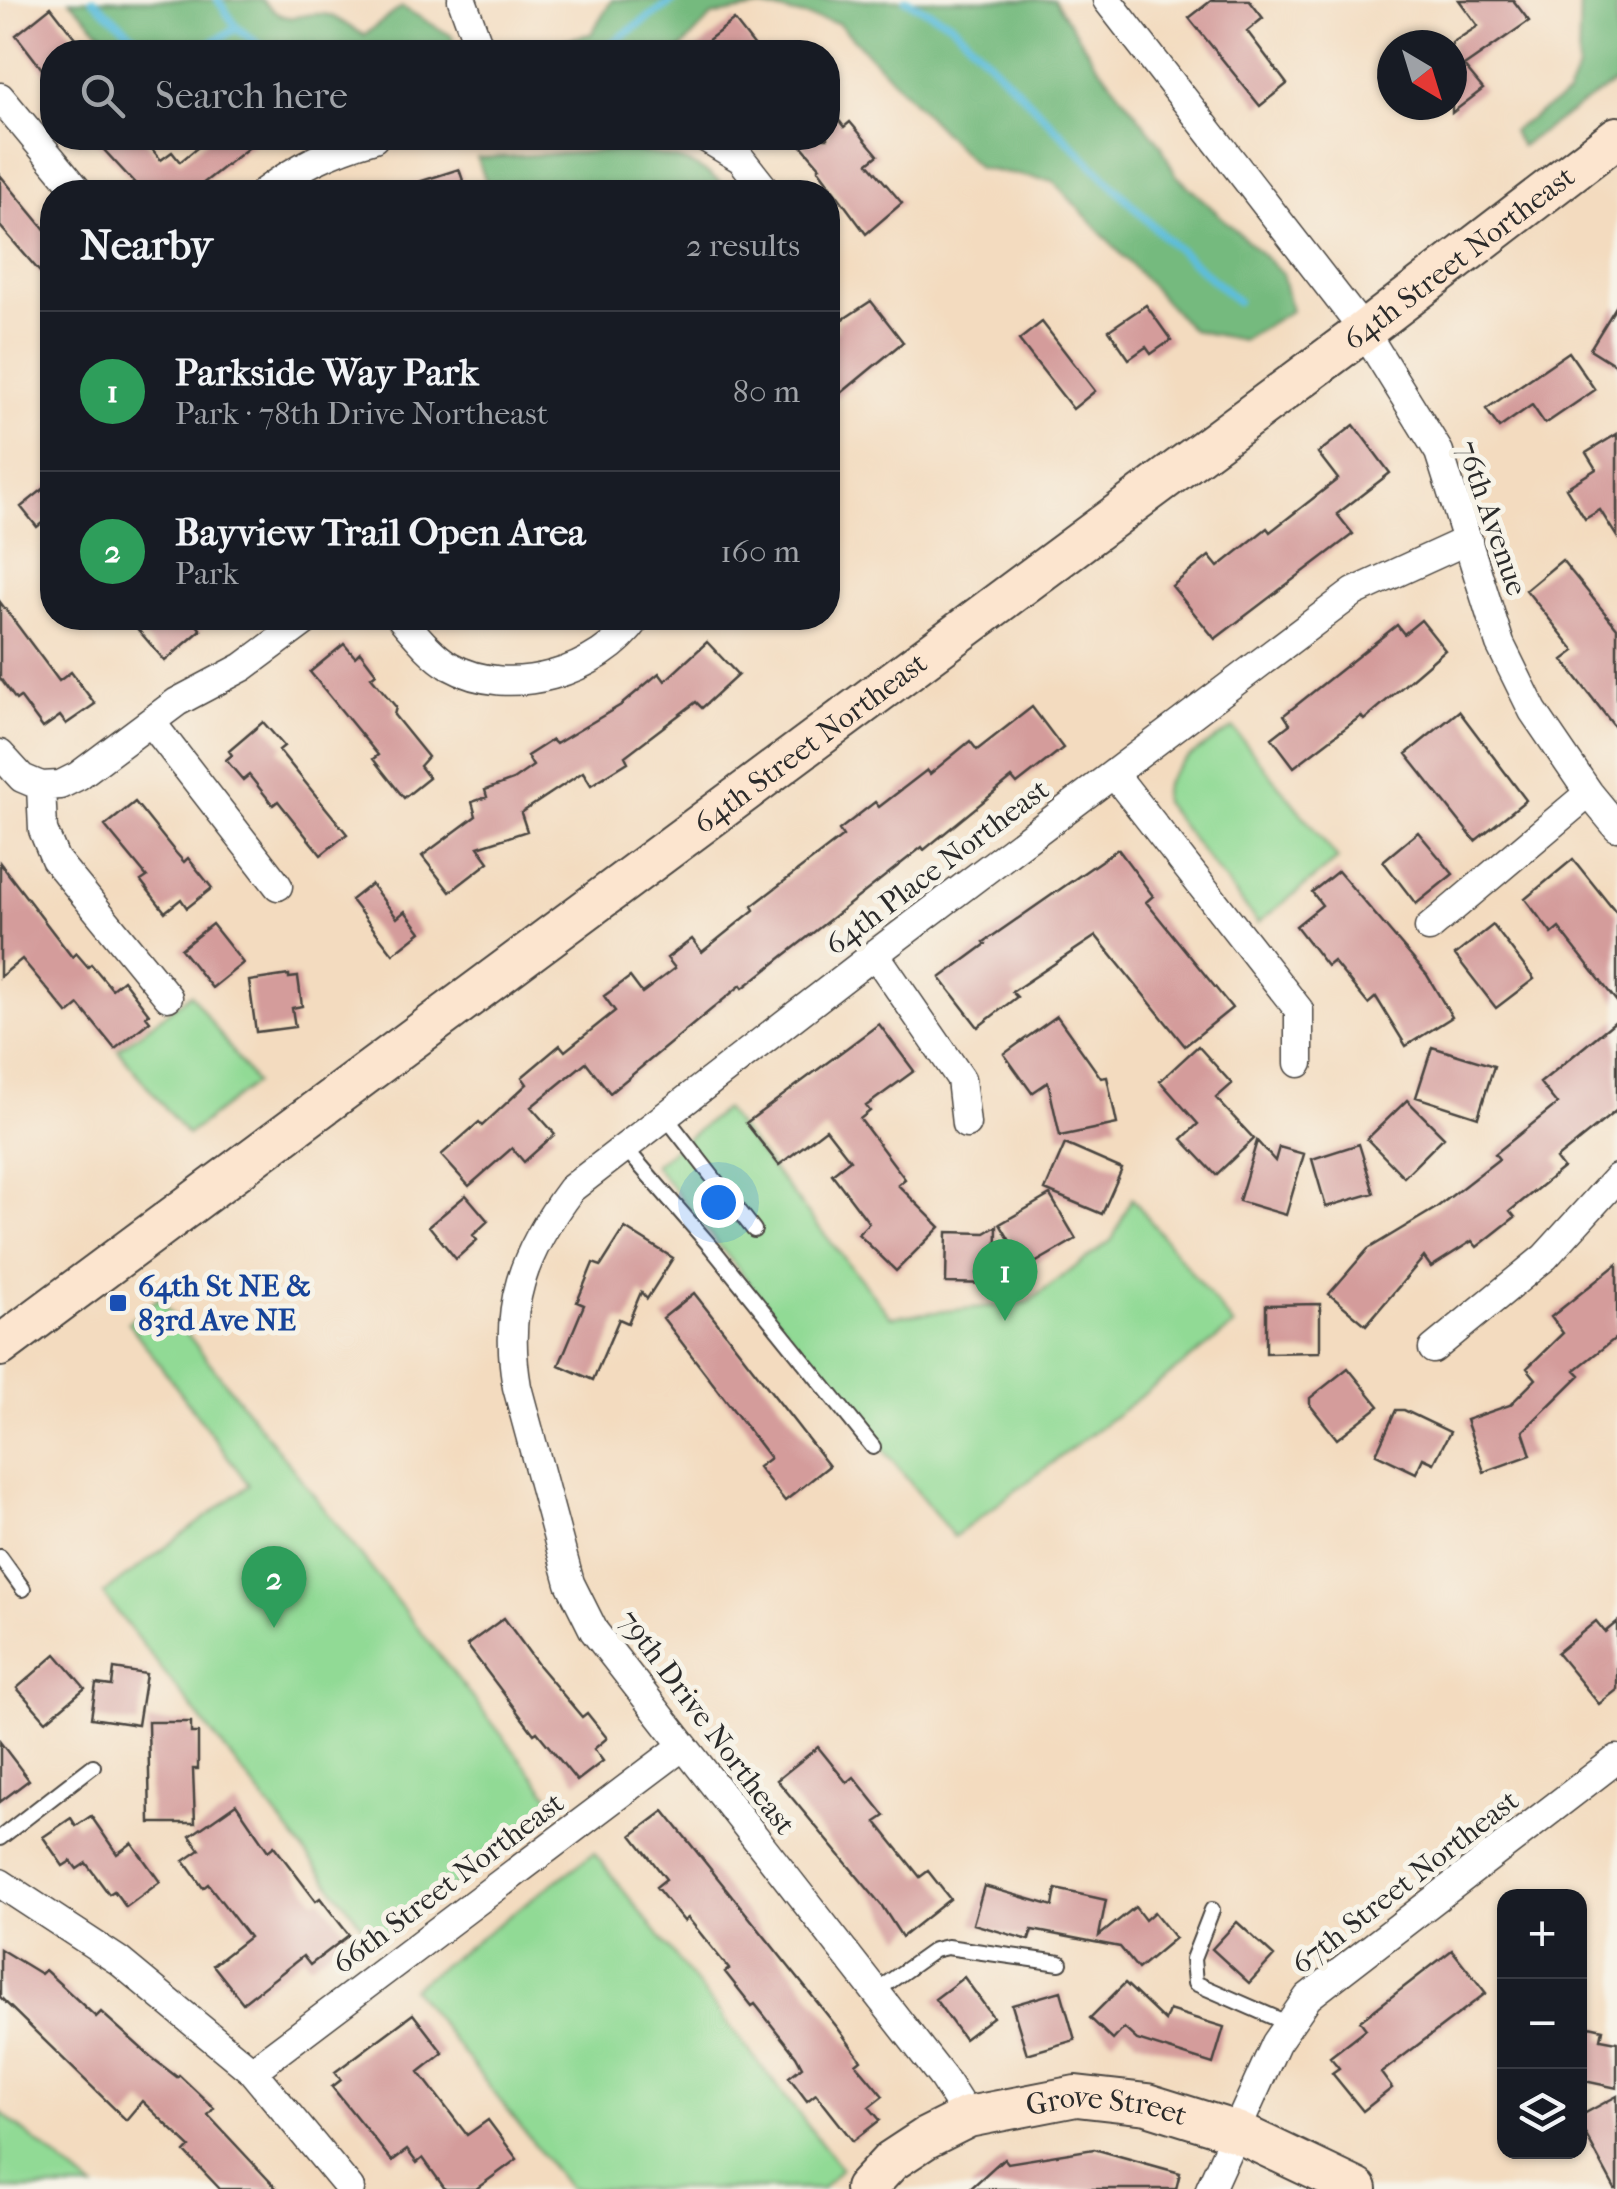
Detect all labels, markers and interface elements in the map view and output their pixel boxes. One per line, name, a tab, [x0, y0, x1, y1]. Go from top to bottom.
north arrow	[1377, 30, 1467, 120]
search box	[40, 40, 840, 150]
icon: search	[75, 68, 130, 123]
text: Search here	[155, 73, 348, 118]
street label: 64th Street Northeast	[1337, 159, 1582, 358]
text: Nearby	[80, 221, 212, 270]
text: 2 results	[686, 227, 800, 264]
text: Parkside Way Park	[175, 350, 479, 395]
text: 1	[107, 373, 118, 410]
text: 80 m	[733, 373, 800, 410]
text: Park · 78th Drive Northeast	[175, 395, 548, 432]
street label: 76th Avenue	[1449, 436, 1534, 600]
text: Bayview Trail Open Area	[175, 510, 586, 555]
text: 2	[104, 533, 121, 570]
text: 160 m	[720, 533, 800, 570]
text: Park	[175, 555, 239, 592]
street label: 64th Street Northeast	[687, 645, 934, 842]
street label: 64th Place Northeast	[819, 772, 1056, 963]
your location	[693, 1177, 744, 1228]
pin: 1	[972, 1238, 1038, 1321]
place label: 64th St NE & 83rd Ave NE	[138, 1269, 311, 1338]
marker: 64th St NE & 83rd Ave NE	[107, 1292, 129, 1314]
pin: 2	[242, 1546, 306, 1628]
street label: 79th Drive Northeast	[611, 1603, 803, 1842]
street label: 67th Street Northeast	[1285, 1783, 1526, 1982]
street label: 66th Street Northeast	[326, 1785, 571, 1982]
map controls	[1497, 1889, 1587, 2159]
button: +	[1497, 1889, 1587, 1979]
button: −	[1497, 1979, 1587, 2069]
button: layers	[1497, 2069, 1587, 2159]
street label: Grove Street	[1023, 2079, 1192, 2134]

